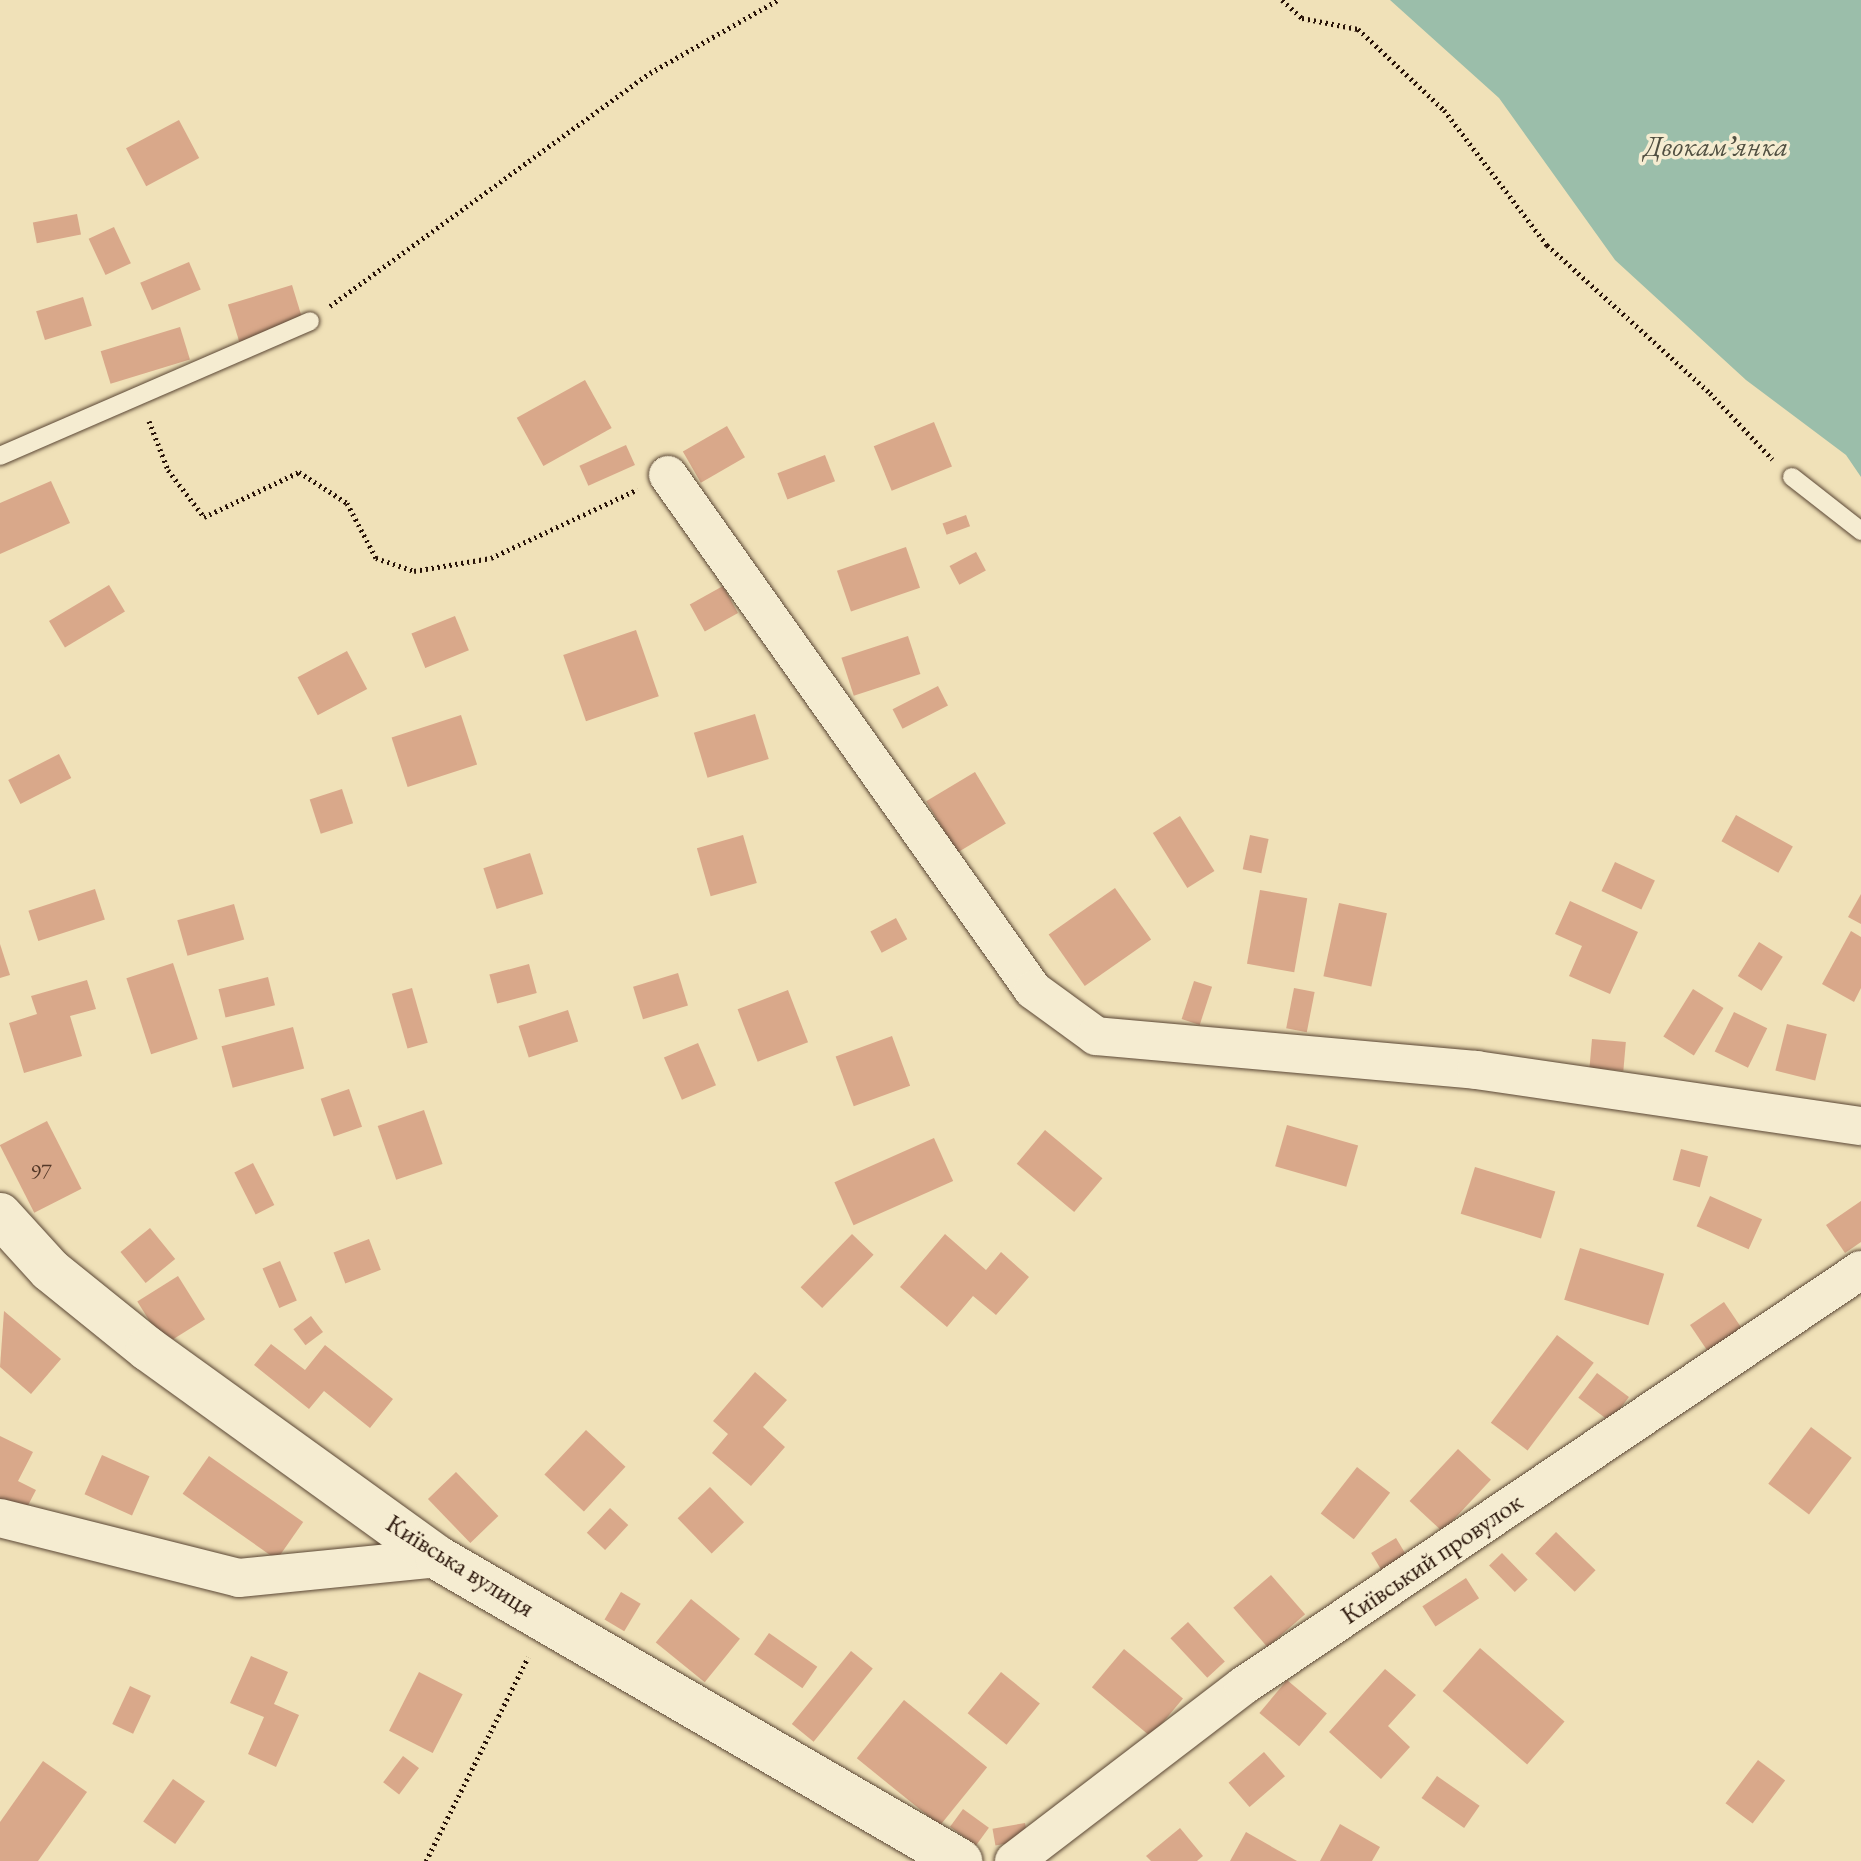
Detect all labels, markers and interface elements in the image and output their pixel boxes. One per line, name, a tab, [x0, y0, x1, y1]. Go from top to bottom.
water label: Двокамʼянка	[1644, 129, 1788, 163]
house number: 97	[30, 1159, 52, 1185]
street label: Київський провулок	[1335, 1487, 1529, 1631]
street label: Київська вулиця	[380, 1508, 540, 1624]

